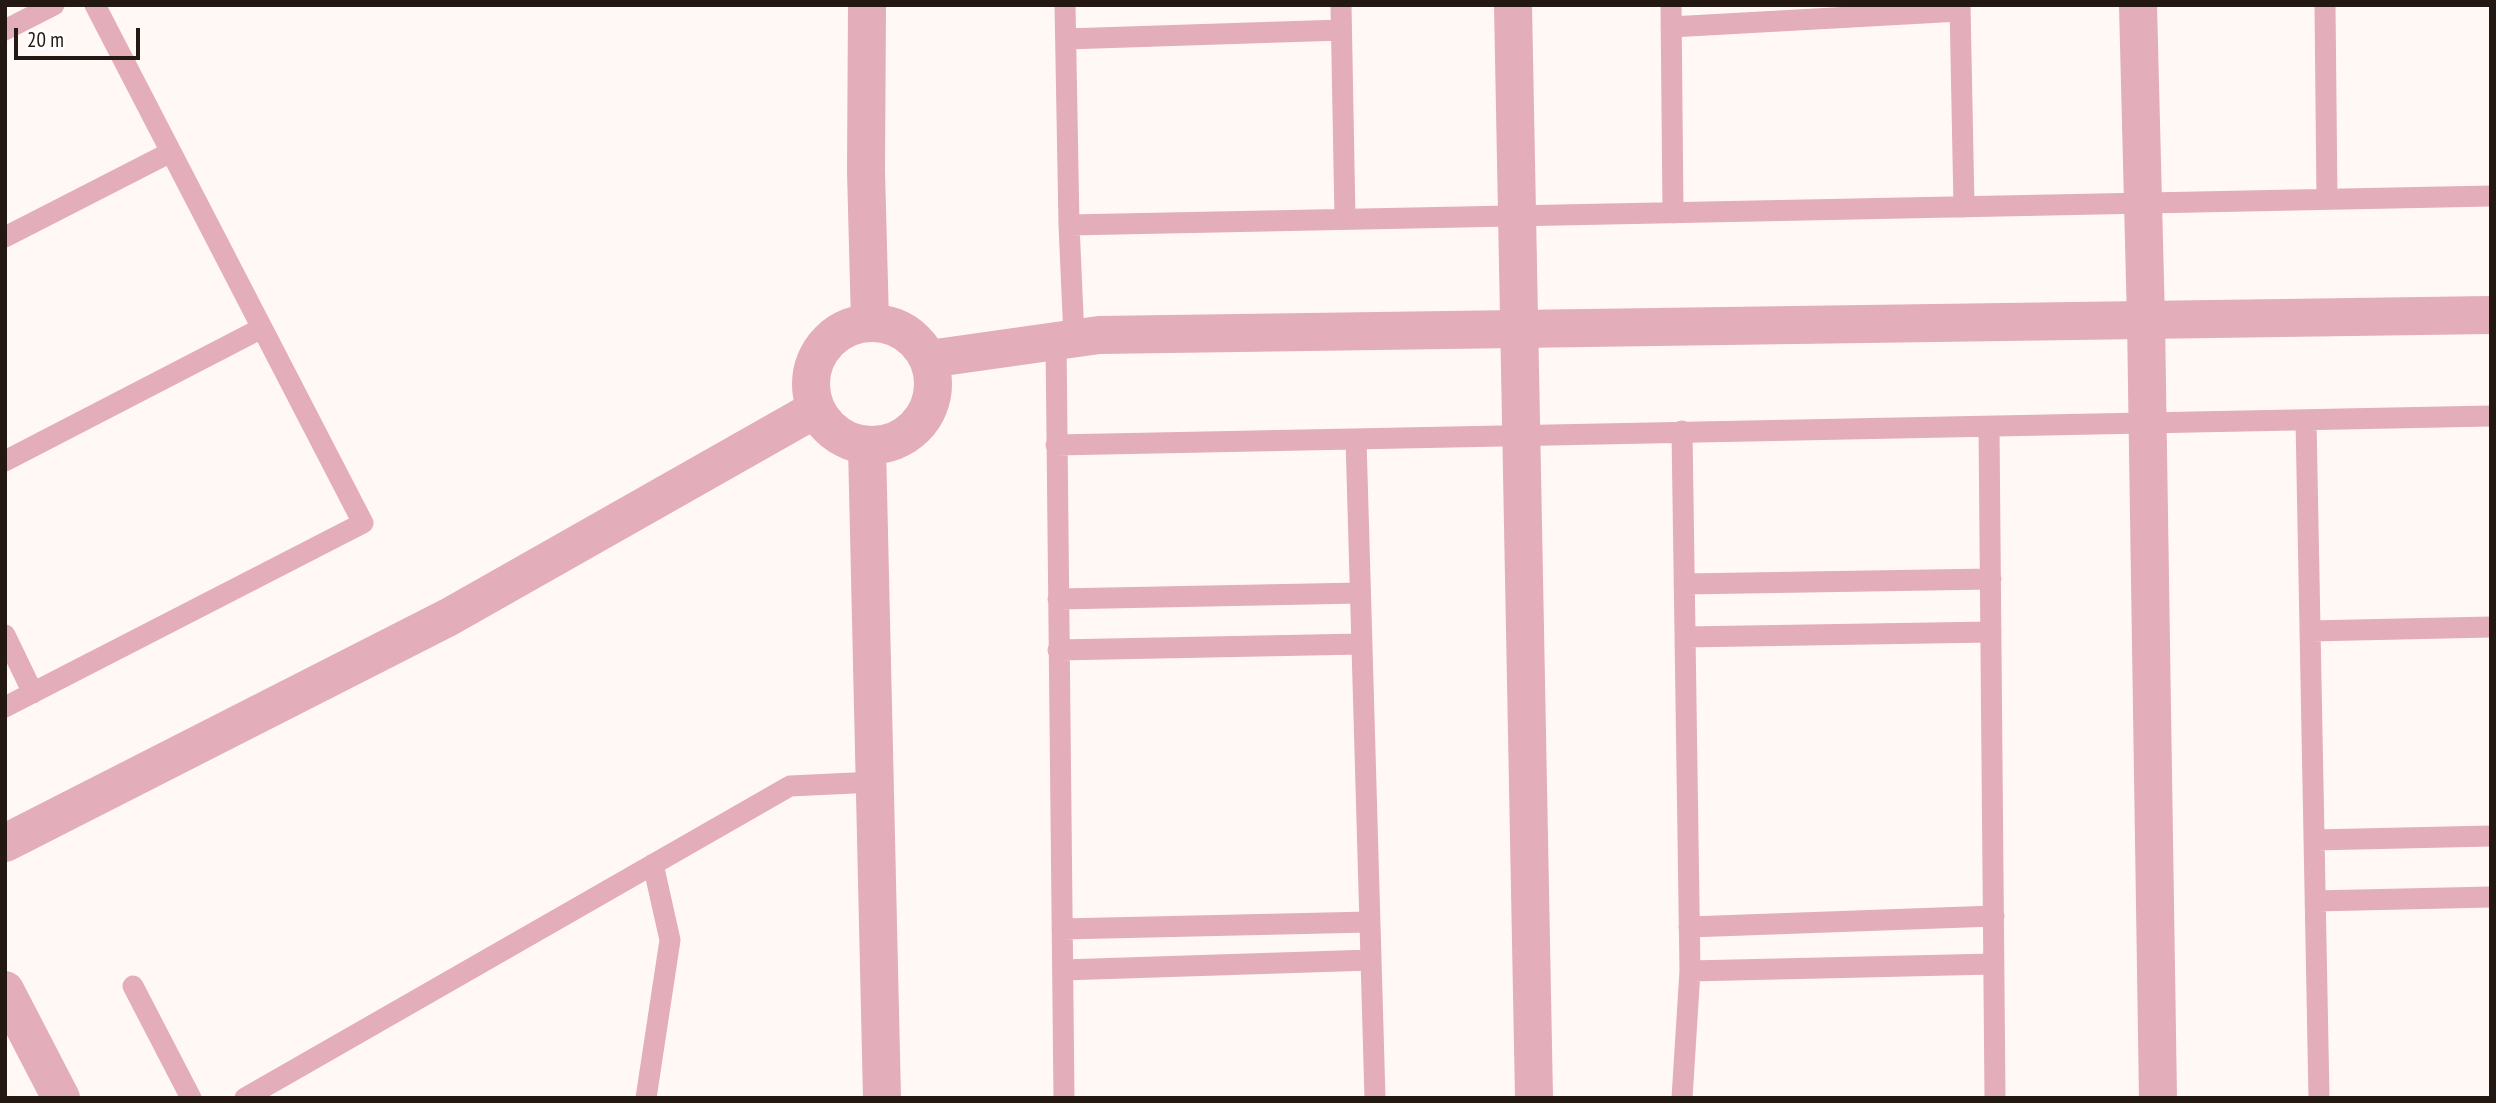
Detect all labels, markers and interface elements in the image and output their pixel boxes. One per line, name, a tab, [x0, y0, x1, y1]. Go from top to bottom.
scale bar	[18, 14, 144, 58]
text: 20 m	[27, 26, 64, 53]

